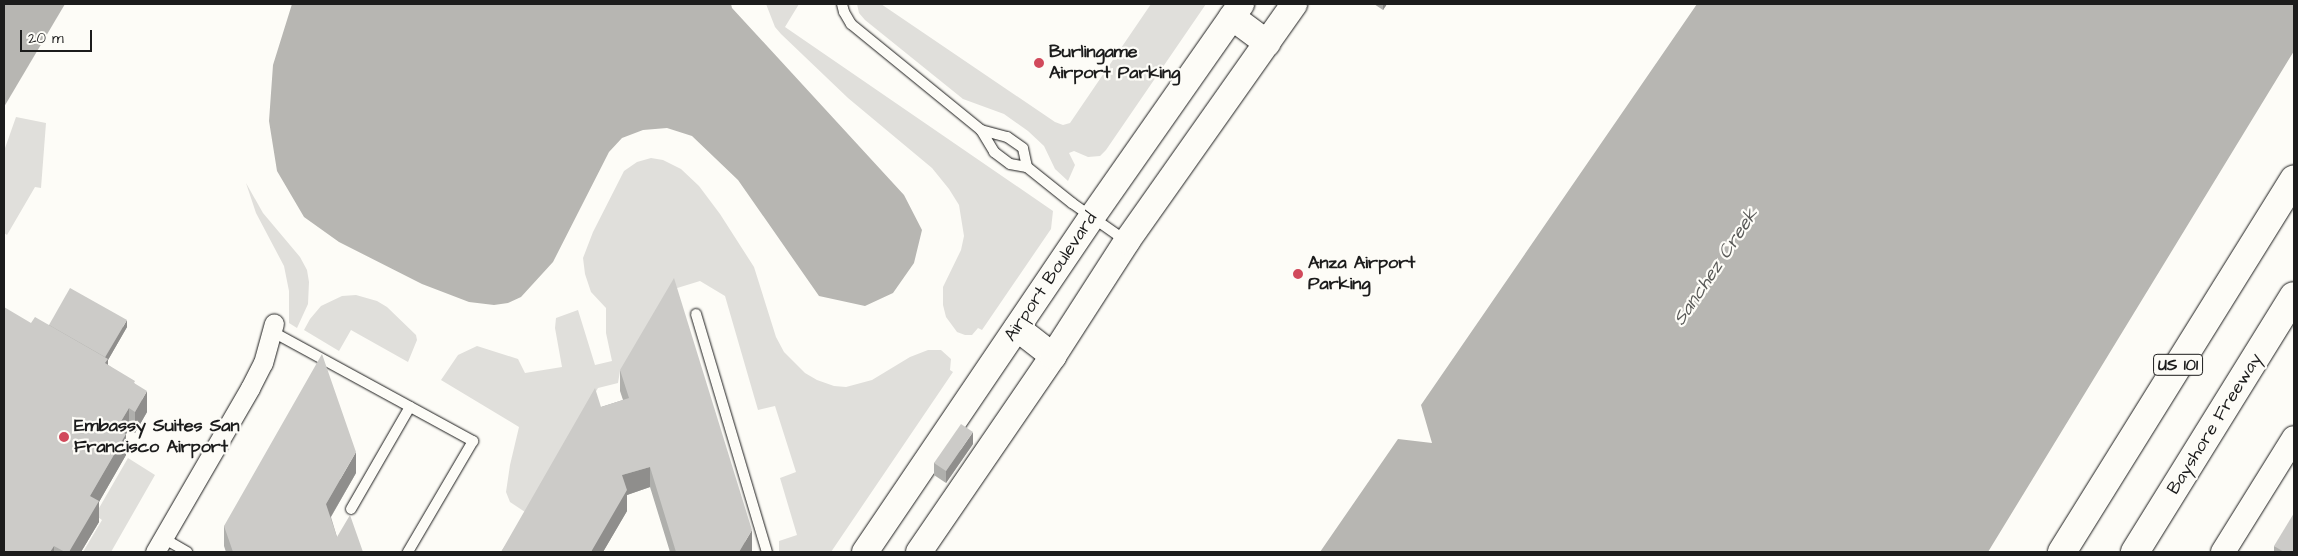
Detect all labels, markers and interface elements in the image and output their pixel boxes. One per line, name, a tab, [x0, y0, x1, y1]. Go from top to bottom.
scale bar	[22, 20, 95, 52]
text: 20 m	[28, 28, 64, 49]
place label: Burlingame Airport Parking	[1049, 42, 1180, 84]
marker: Burlingame Airport Parking	[1033, 57, 1045, 69]
water label: Sanchez Creek	[1668, 204, 1764, 330]
street label: Airport Boulevard	[1000, 208, 1102, 346]
place label: Anza Airport Parking	[1308, 253, 1415, 296]
marker: Anza Airport Parking	[1292, 268, 1304, 280]
street label: Bayshore Freeway	[2163, 349, 2267, 499]
road number: US 101	[2153, 352, 2203, 378]
place label: Embassy Suites San Francisco Airport	[74, 416, 239, 458]
marker: Embassy Suites San Francisco Airport	[58, 431, 70, 443]

